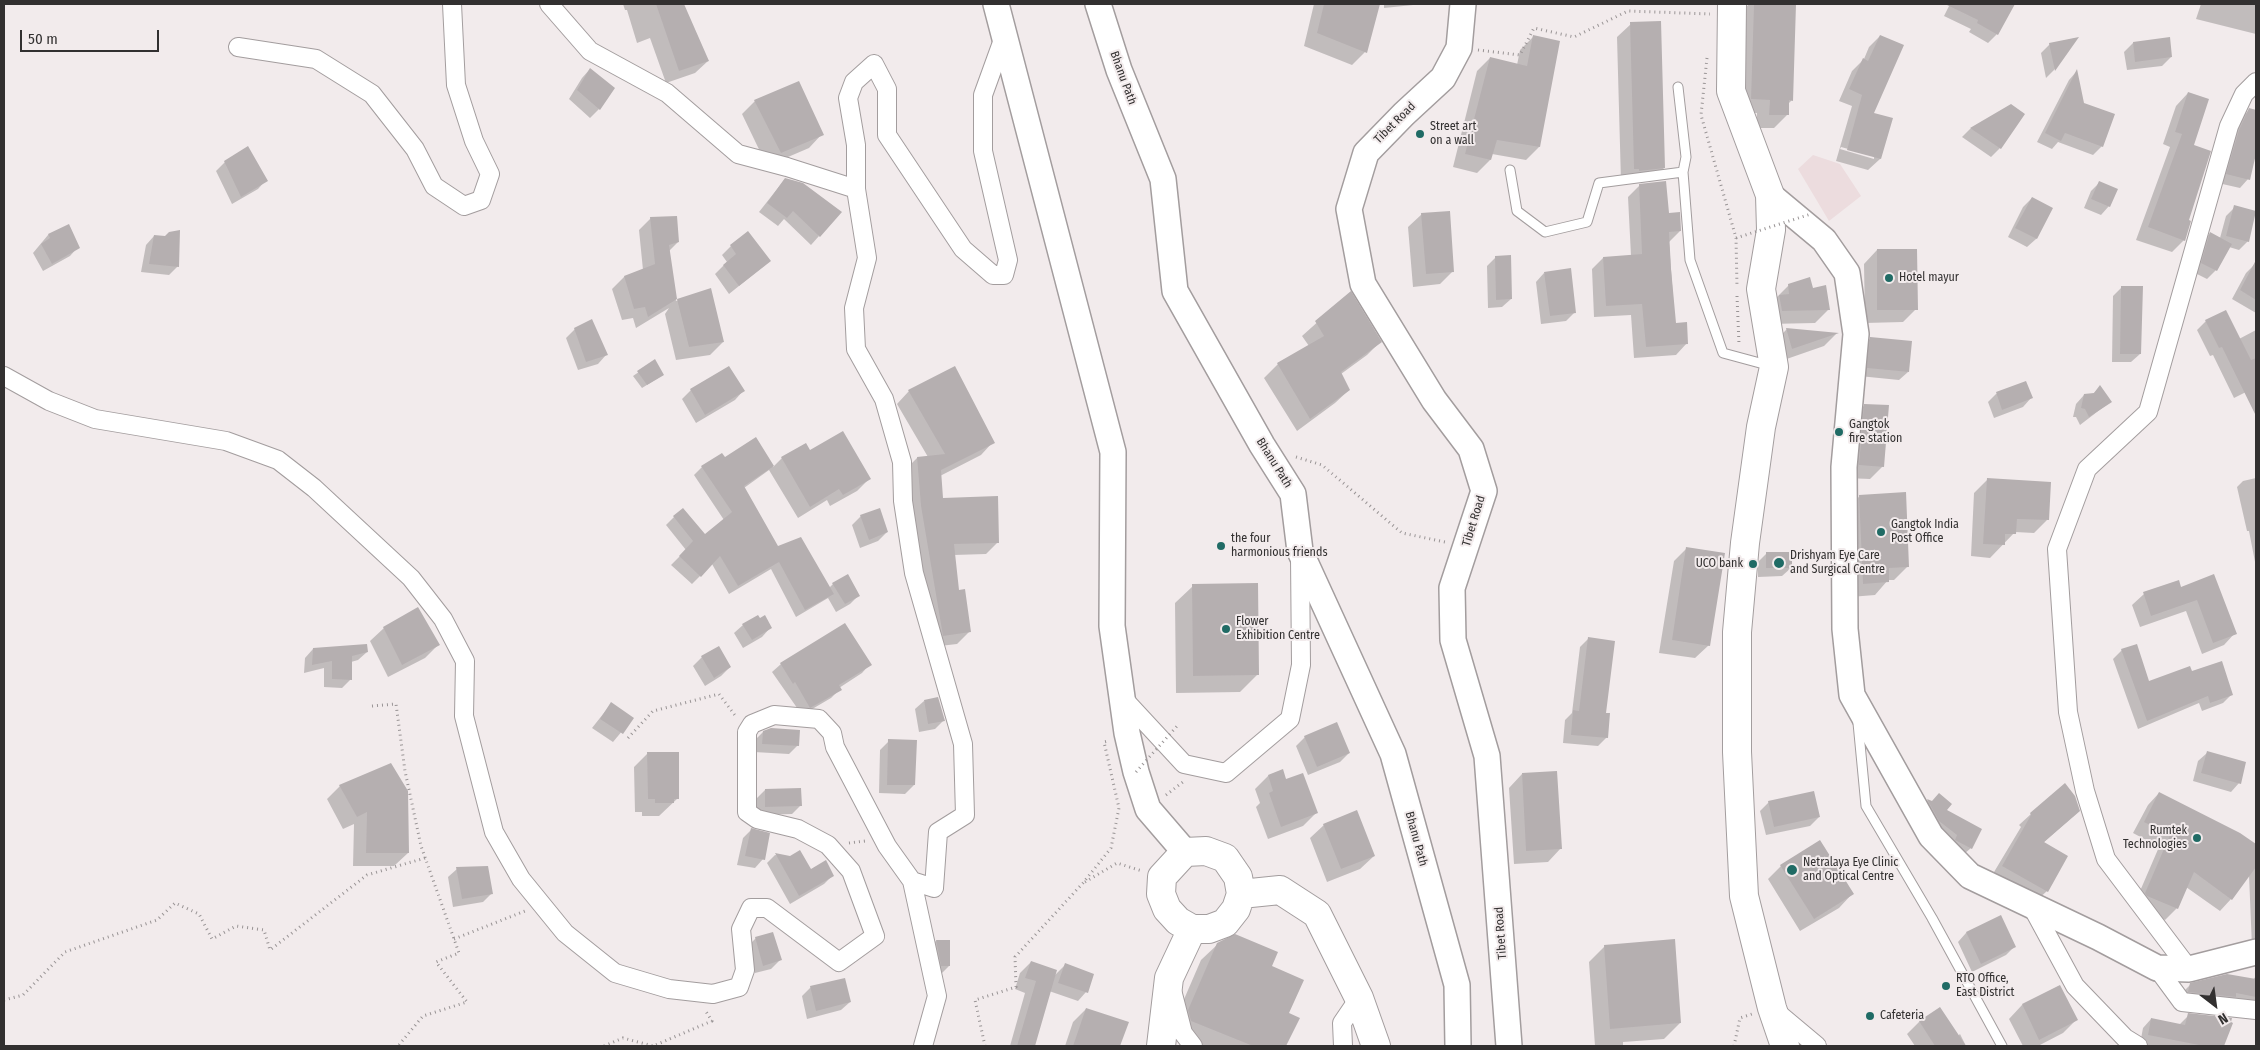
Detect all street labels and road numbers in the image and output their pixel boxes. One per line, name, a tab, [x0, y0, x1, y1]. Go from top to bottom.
street label: Bhanu Path	[1107, 49, 1139, 107]
street label: Tibet Road	[1371, 99, 1419, 147]
street label: Bhanu Path	[1253, 435, 1295, 491]
street label: Tibet Road	[1459, 494, 1489, 548]
street label: Bhanu Path	[1402, 810, 1430, 868]
street label: Tibet Road	[1492, 906, 1510, 960]

